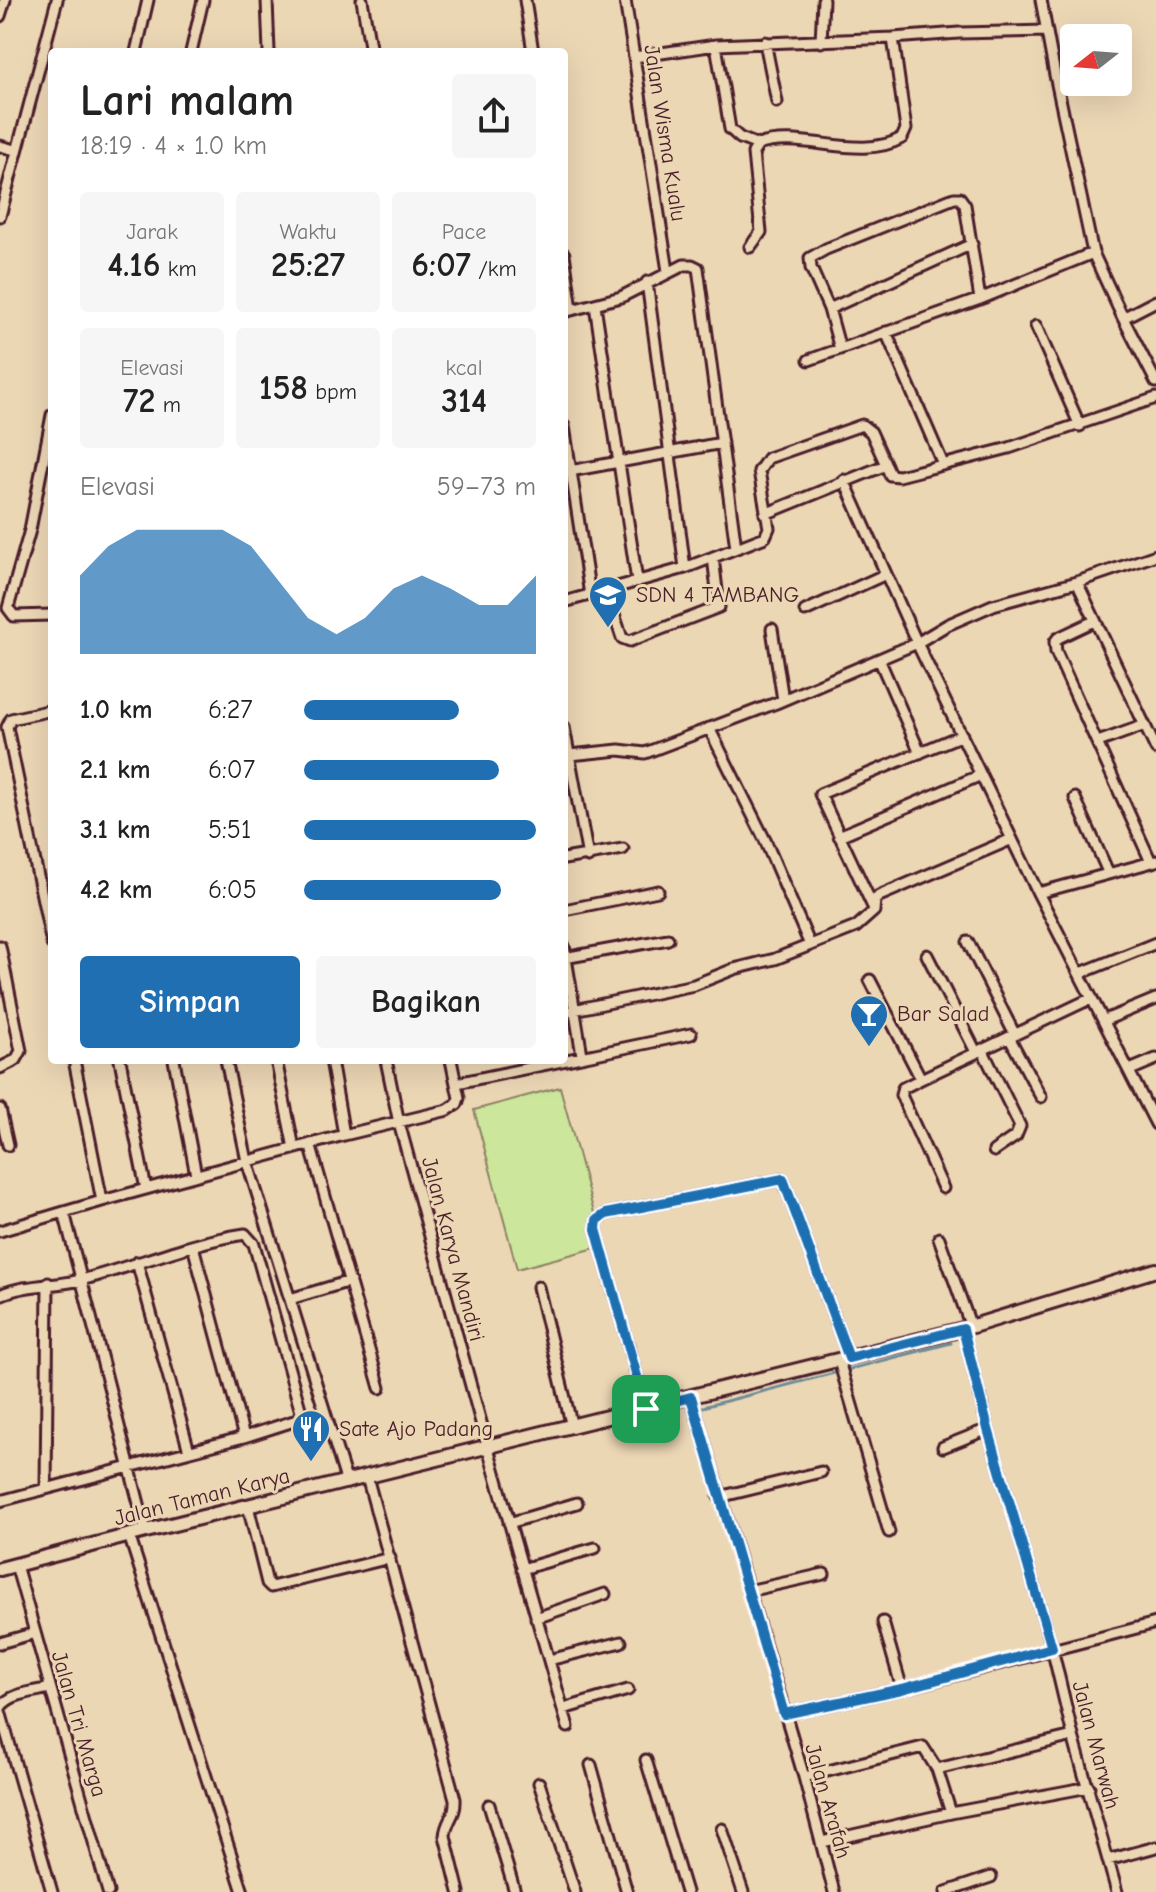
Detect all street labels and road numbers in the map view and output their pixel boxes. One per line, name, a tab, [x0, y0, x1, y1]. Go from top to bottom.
street label: Jalan Wisma Kualu	[638, 43, 692, 223]
street label: Jalan Karya Mandiri	[416, 1154, 490, 1344]
street label: Jalan Taman Karya	[111, 1463, 293, 1531]
street label: Jalan Tri Marga	[46, 1648, 112, 1800]
street label: Jalan Marwah	[1066, 1678, 1126, 1812]
street label: Jalan Arafah	[799, 1740, 857, 1862]

